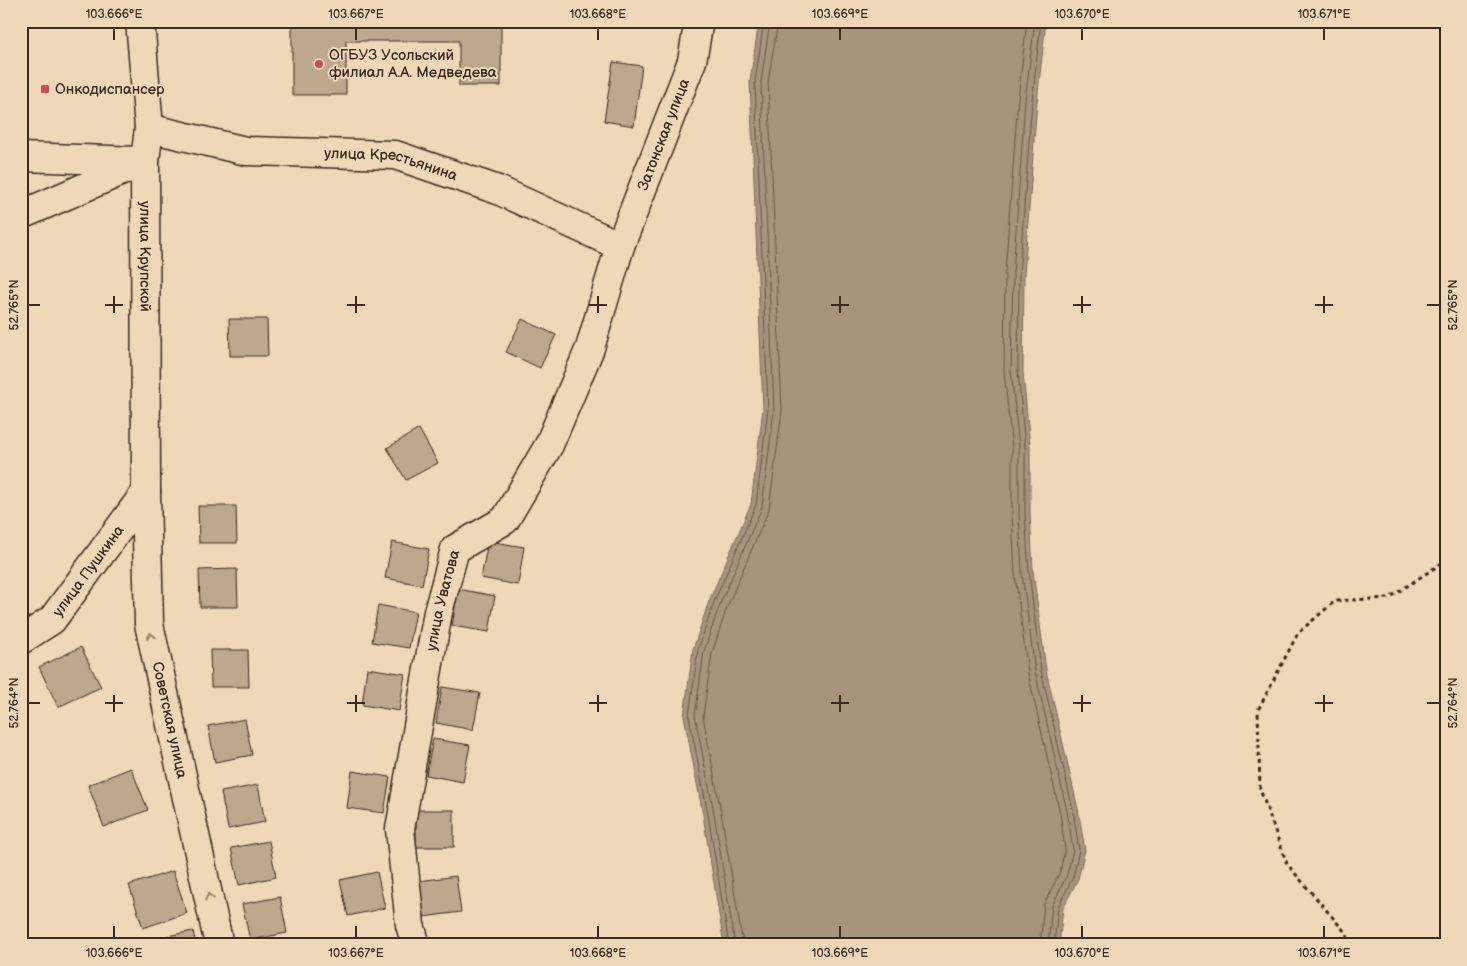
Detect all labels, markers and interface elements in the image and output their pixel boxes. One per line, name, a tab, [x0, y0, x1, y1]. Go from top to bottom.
text: 103.666°E	[86, 7, 142, 22]
text: 103.667°E	[328, 7, 384, 22]
text: 103.668°E	[570, 7, 626, 22]
text: 103.669°E	[812, 7, 868, 22]
text: 103.670°E	[1054, 7, 1110, 22]
text: 103.671°E	[1298, 7, 1350, 22]
place label: ОГБУЗ Усольский филиал А.А. Медведева	[329, 46, 497, 82]
marker: ОГБУЗ Усольский филиал А.А. Медведева	[313, 58, 325, 70]
street label: Затонская улица	[634, 76, 694, 193]
place label: Онкодиспансер	[55, 80, 165, 99]
marker: Онкодиспансер	[39, 83, 51, 95]
street label: улица Крестьянина	[324, 144, 460, 186]
street label: улица Крупской	[135, 201, 154, 312]
text: 52.765°N	[7, 280, 22, 330]
text: 52.765°N	[1446, 280, 1461, 330]
street label: улица Пушкина	[49, 521, 129, 621]
street label: улица Уватова	[422, 548, 464, 653]
one-way arrow	[146, 631, 157, 640]
street label: Советская улица	[148, 660, 191, 780]
text: 52.764°N	[7, 678, 22, 728]
text: 52.764°N	[1446, 678, 1461, 728]
one-way arrow	[204, 893, 215, 901]
text: 103.666°E	[86, 946, 142, 961]
text: 103.667°E	[328, 946, 384, 961]
text: 103.668°E	[570, 946, 626, 961]
text: 103.669°E	[812, 946, 868, 961]
text: 103.670°E	[1054, 946, 1110, 961]
text: 103.671°E	[1298, 946, 1350, 961]

